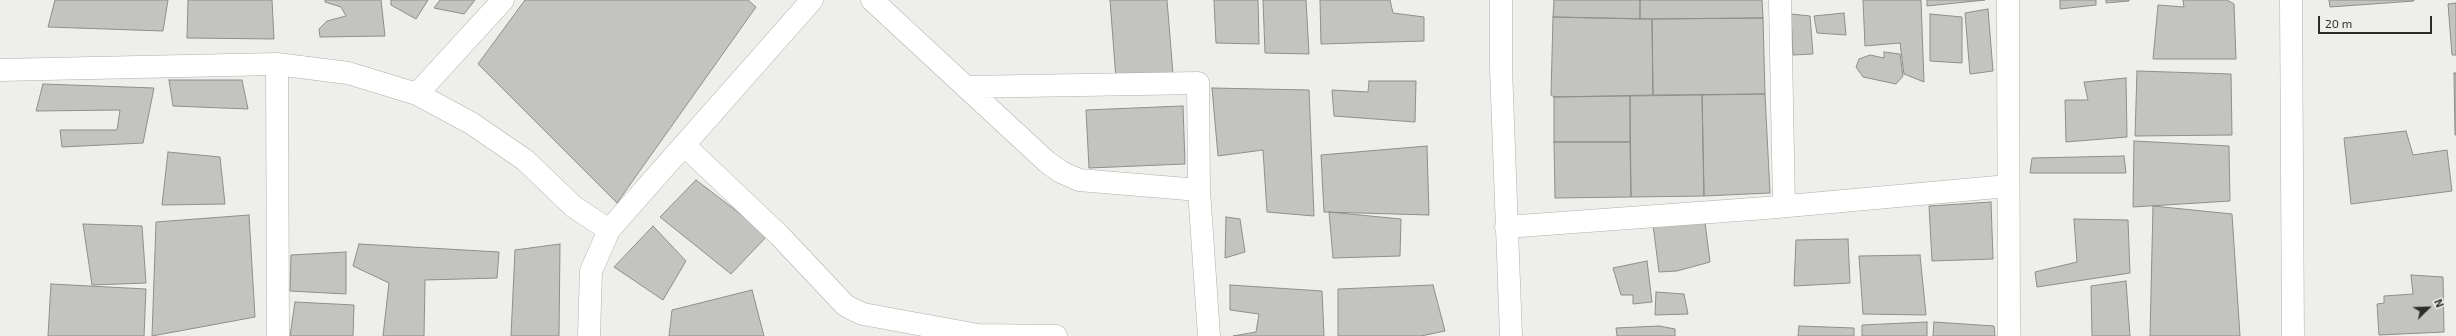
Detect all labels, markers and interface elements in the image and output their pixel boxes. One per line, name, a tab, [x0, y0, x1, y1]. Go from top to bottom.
scale bar	[2320, 8, 2434, 34]
text: 20 m	[2325, 16, 2352, 30]
north arrow	[2408, 288, 2448, 328]
text: N	[2432, 297, 2447, 309]

